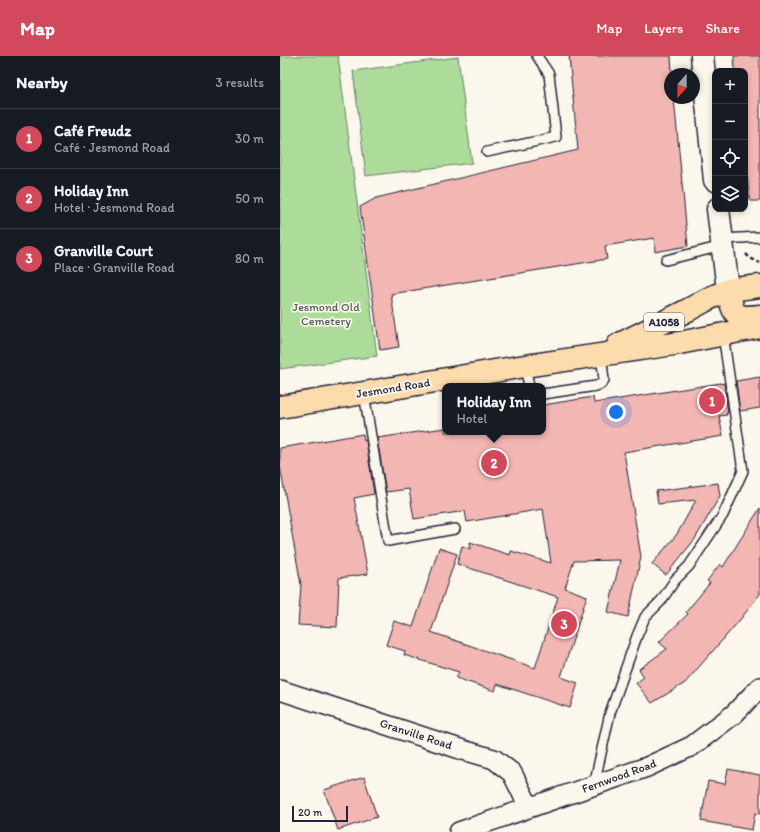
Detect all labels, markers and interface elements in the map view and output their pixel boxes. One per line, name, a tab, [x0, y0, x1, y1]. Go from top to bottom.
text: Map	[20, 17, 55, 40]
text: Map	[597, 20, 622, 37]
text: Layers	[644, 20, 683, 37]
text: Share	[705, 20, 740, 37]
north arrow	[664, 68, 700, 104]
map controls	[712, 68, 748, 212]
button: +	[712, 68, 748, 104]
text: Nearby	[16, 72, 68, 92]
text: 3 results	[215, 75, 264, 90]
button: −	[712, 104, 748, 140]
text: Café Freudz	[54, 122, 131, 140]
text: 1	[26, 131, 32, 146]
text: 30 m	[235, 131, 264, 146]
text: Café · Jesmond Road	[54, 140, 170, 155]
button: locate	[712, 140, 748, 176]
button: layers	[712, 176, 748, 212]
text: Holiday Inn	[54, 182, 129, 200]
text: 2	[26, 191, 32, 206]
text: 50 m	[235, 191, 264, 206]
text: Hotel · Jesmond Road	[54, 200, 174, 215]
text: Granville Court	[54, 242, 153, 260]
text: 3	[25, 251, 33, 266]
text: 80 m	[235, 251, 264, 266]
text: Place · Granville Road	[54, 260, 175, 275]
park label: Jesmond Old Cemetery	[292, 300, 360, 328]
road number: A1058	[644, 313, 684, 331]
street label: Jesmond Road	[355, 375, 432, 401]
popup	[442, 383, 546, 435]
pin: 1	[699, 386, 725, 416]
text: Holiday Inn	[457, 393, 531, 411]
your location	[606, 402, 626, 422]
text: Hotel	[457, 411, 487, 426]
pin: 2	[481, 448, 507, 478]
pin: 3	[551, 609, 577, 639]
street label: Granville Road	[378, 716, 454, 752]
street label: Fernwood Road	[580, 756, 659, 796]
scale bar	[292, 804, 348, 823]
text: 20 m	[298, 806, 322, 819]

